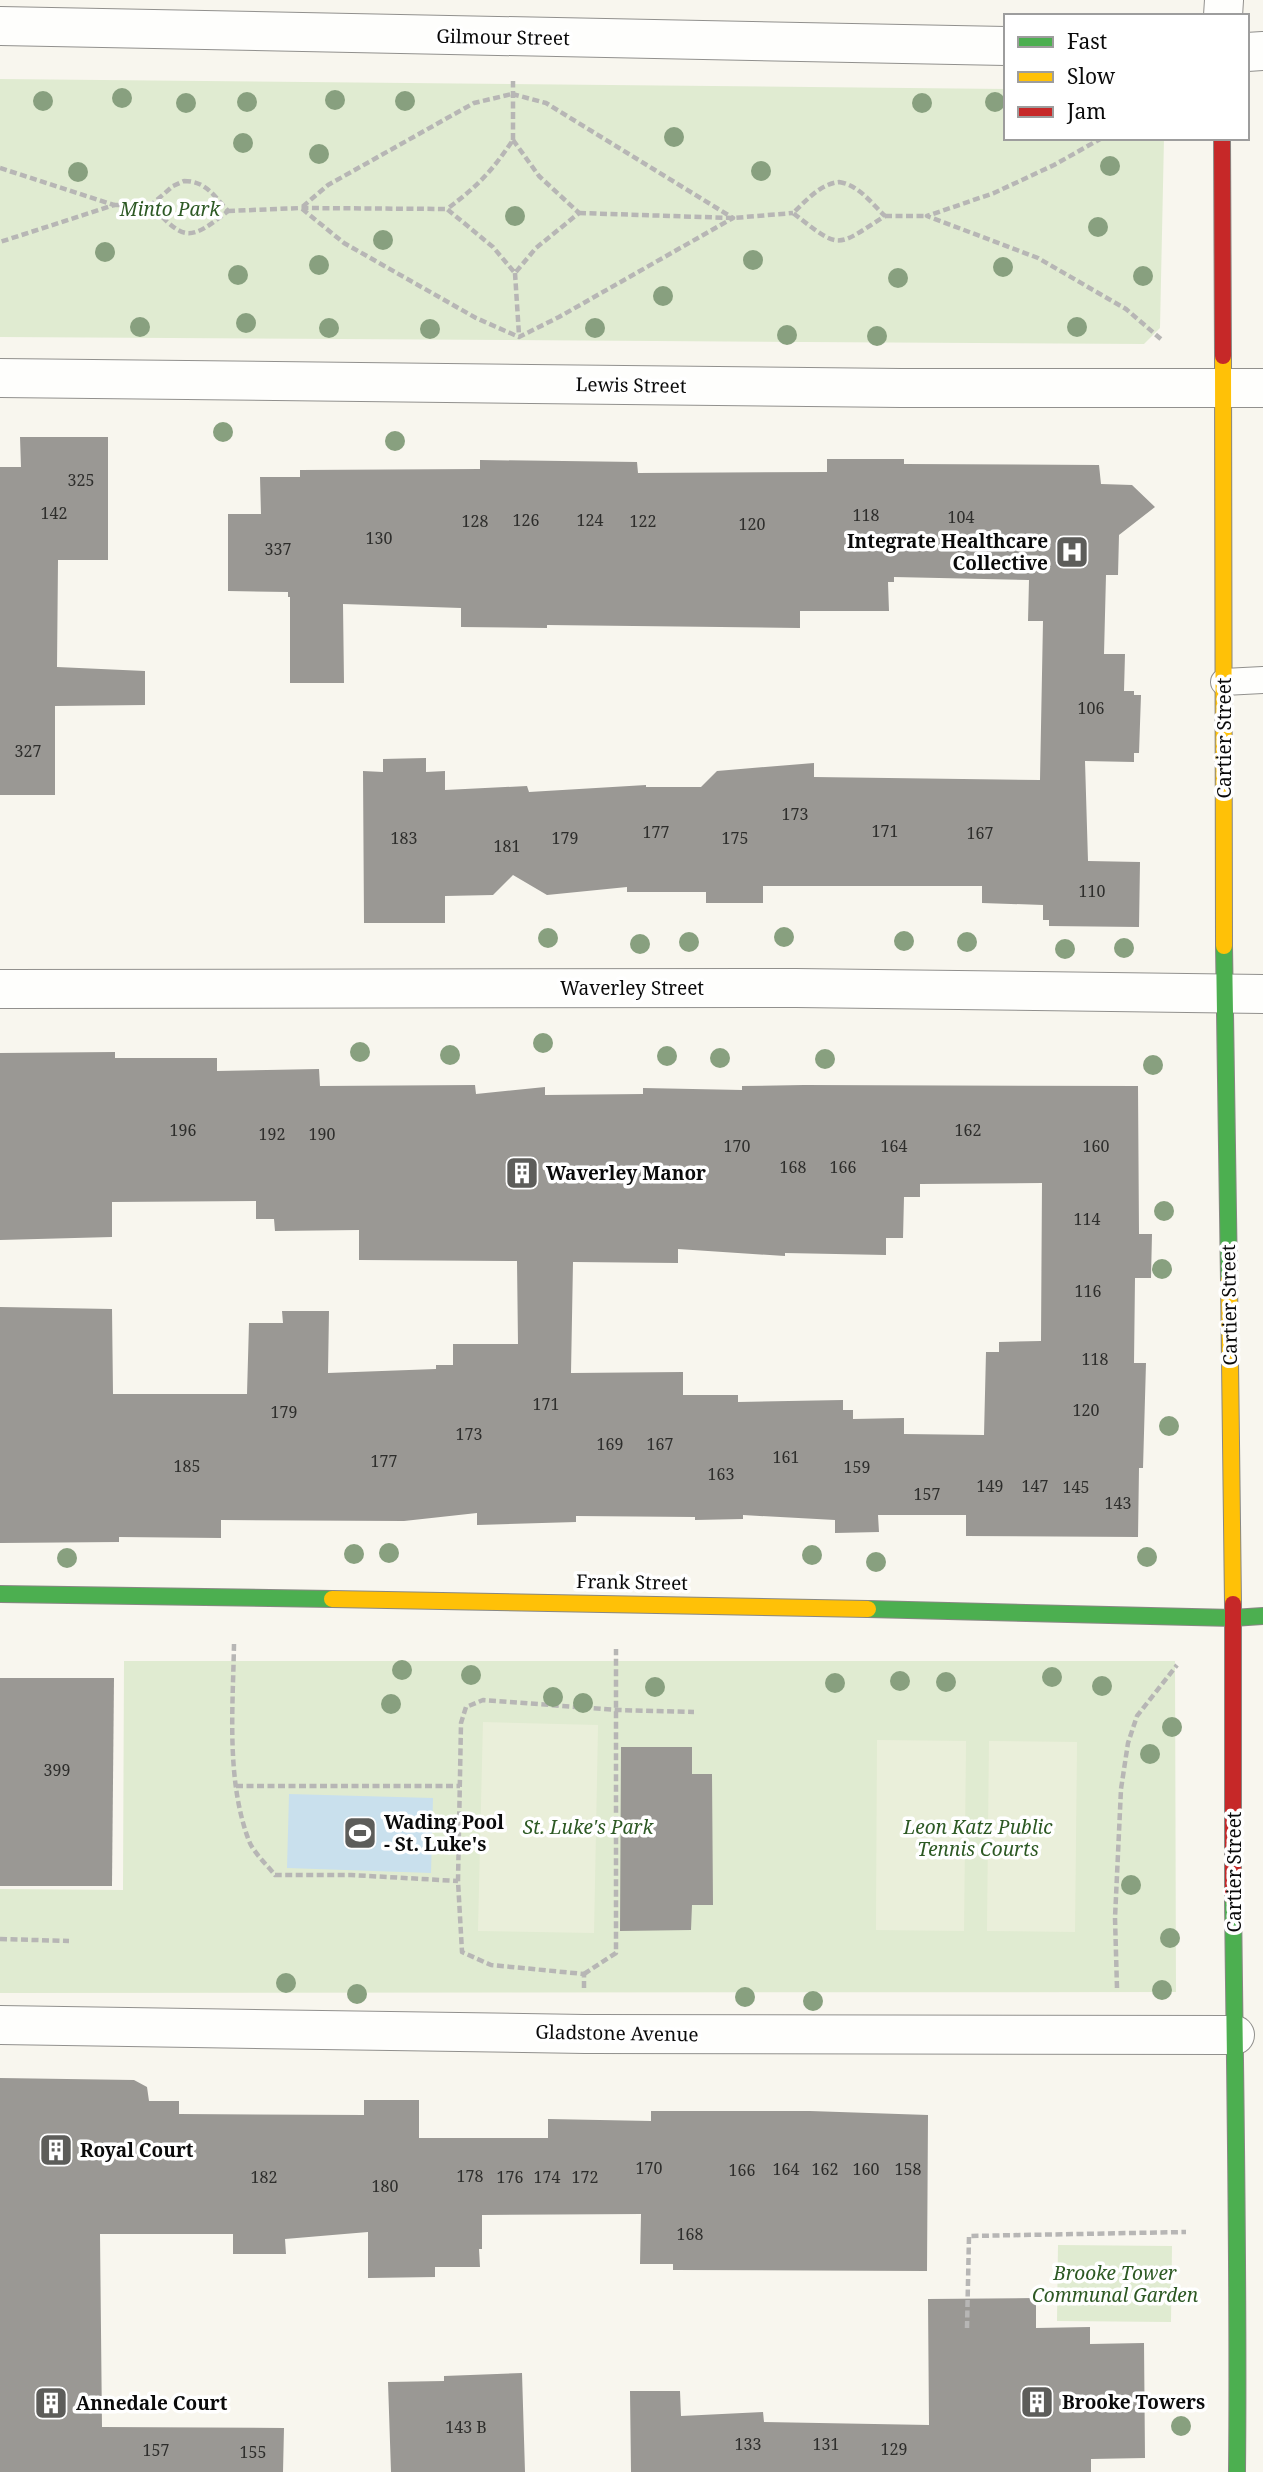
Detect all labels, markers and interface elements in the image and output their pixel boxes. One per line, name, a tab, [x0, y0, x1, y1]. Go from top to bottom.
legend	[1004, 14, 1249, 140]
street label: Gilmour Street	[436, 23, 570, 51]
text: Fast	[1067, 27, 1107, 55]
text: Slow	[1067, 62, 1116, 90]
text: Jam	[1066, 97, 1106, 125]
park label: Minto Park	[119, 196, 221, 222]
street label: Lewis Street	[575, 371, 687, 399]
house number: 325	[68, 469, 94, 491]
house number: 142	[41, 502, 67, 524]
house number: 118	[853, 504, 879, 526]
house number: 104	[948, 506, 974, 528]
house number: 126	[513, 509, 539, 531]
house number: 124	[577, 509, 603, 531]
house number: 128	[462, 510, 488, 532]
house number: 122	[630, 510, 656, 532]
house number: 120	[739, 513, 765, 535]
house number: 130	[366, 527, 392, 549]
place label: Integrate Healthcare Collective	[847, 528, 1048, 576]
hospital icon: Integrate Healthcare Collective	[1053, 533, 1091, 571]
house number: 337	[265, 538, 291, 560]
street label: Cartier Street	[1211, 677, 1237, 799]
house number: 106	[1078, 697, 1104, 719]
house number: 327	[15, 740, 41, 762]
house number: 173	[782, 803, 808, 825]
house number: 171	[872, 820, 898, 842]
house number: 177	[643, 821, 669, 843]
house number: 167	[967, 822, 993, 844]
house number: 183	[391, 827, 417, 849]
house number: 179	[552, 827, 578, 849]
house number: 175	[722, 827, 748, 849]
house number: 181	[494, 835, 520, 857]
house number: 110	[1079, 880, 1105, 902]
street label: Waverley Street	[560, 975, 704, 1001]
house number: 196	[170, 1119, 196, 1141]
house number: 162	[955, 1119, 981, 1141]
house number: 192	[259, 1123, 285, 1145]
house number: 190	[309, 1123, 335, 1145]
house number: 170	[724, 1135, 750, 1157]
house number: 164	[881, 1135, 907, 1157]
house number: 160	[1083, 1135, 1109, 1157]
building icon: Waverley Manor	[503, 1154, 541, 1192]
house number: 168	[780, 1156, 806, 1178]
house number: 166	[830, 1156, 856, 1178]
place label: Waverley Manor	[546, 1160, 706, 1186]
house number: 114	[1074, 1208, 1100, 1230]
street label: Cartier Street	[1215, 1244, 1243, 1366]
house number: 116	[1075, 1280, 1101, 1302]
house number: 118	[1082, 1348, 1108, 1370]
house number: 171	[533, 1393, 559, 1415]
house number: 120	[1073, 1399, 1099, 1421]
house number: 179	[271, 1401, 297, 1423]
house number: 173	[456, 1423, 482, 1445]
house number: 169	[597, 1433, 623, 1455]
house number: 167	[647, 1433, 673, 1455]
house number: 161	[773, 1446, 799, 1468]
house number: 177	[371, 1450, 397, 1472]
house number: 185	[174, 1455, 200, 1477]
house number: 159	[844, 1456, 870, 1478]
house number: 163	[708, 1463, 734, 1485]
house number: 149	[977, 1475, 1003, 1497]
house number: 147	[1022, 1475, 1048, 1497]
house number: 145	[1063, 1476, 1089, 1498]
house number: 157	[914, 1483, 940, 1505]
house number: 143	[1105, 1492, 1131, 1514]
street label: Frank Street	[576, 1568, 688, 1596]
house number: 399	[44, 1759, 70, 1781]
place label: Wading Pool - St. Luke's	[384, 1809, 504, 1857]
street label: Cartier Street	[1221, 1811, 1247, 1933]
sports icon: Wading Pool - St. Luke's	[341, 1814, 379, 1852]
park label: St. Luke's Park	[523, 1814, 654, 1840]
park label: Leon Katz Public Tennis Courts	[902, 1814, 1053, 1862]
street label: Gladstone Avenue	[535, 2019, 699, 2047]
building icon: Royal Court	[37, 2131, 75, 2169]
place label: Royal Court	[80, 2137, 194, 2163]
house number: 170	[636, 2157, 662, 2179]
house number: 164	[773, 2158, 799, 2180]
house number: 162	[812, 2158, 838, 2180]
house number: 160	[853, 2158, 879, 2180]
house number: 158	[895, 2158, 921, 2180]
house number: 166	[729, 2159, 755, 2181]
house number: 178	[457, 2165, 483, 2187]
house number: 182	[251, 2166, 277, 2188]
house number: 176	[497, 2166, 523, 2188]
house number: 174	[534, 2166, 560, 2188]
house number: 172	[572, 2166, 598, 2188]
house number: 180	[372, 2175, 398, 2197]
house number: 168	[677, 2223, 703, 2245]
park label: Brooke Tower Communal Garden	[1032, 2260, 1199, 2308]
building icon: Brooke Towers	[1018, 2383, 1056, 2421]
building icon: Annedale Court	[32, 2384, 70, 2422]
place label: Brooke Towers	[1062, 2389, 1205, 2415]
place label: Annedale Court	[76, 2390, 228, 2416]
house number: 143 B	[445, 2416, 487, 2438]
house number: 133	[735, 2433, 761, 2455]
house number: 131	[813, 2433, 839, 2455]
house number: 129	[881, 2438, 907, 2460]
house number: 157	[143, 2439, 169, 2461]
house number: 155	[240, 2441, 266, 2463]

